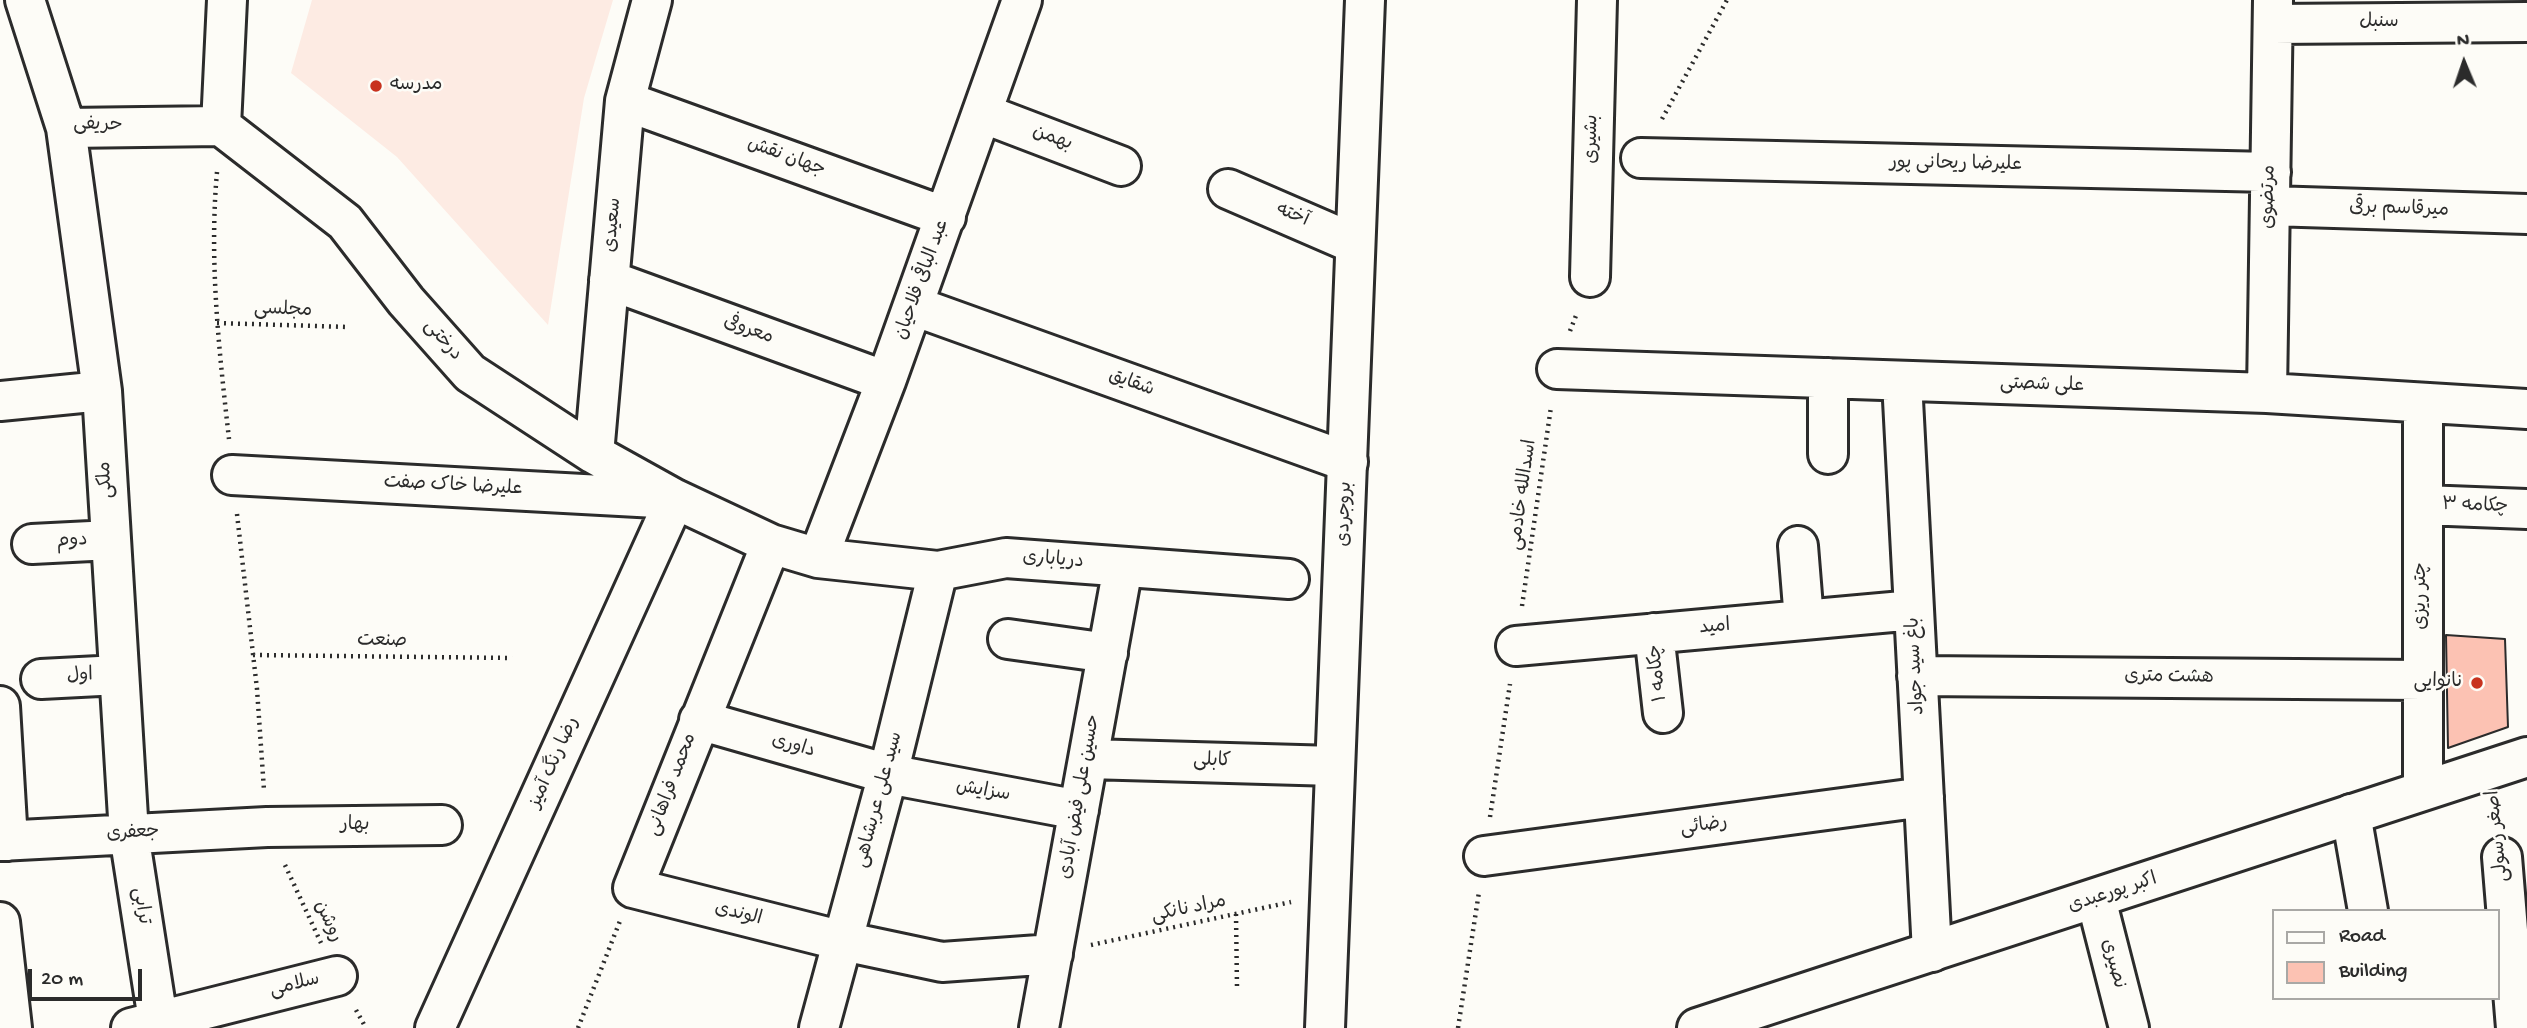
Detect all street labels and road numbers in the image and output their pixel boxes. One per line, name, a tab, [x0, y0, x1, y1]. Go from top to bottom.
street label: سنبل	[2359, 12, 2399, 34]
street label: حریفی	[73, 114, 123, 138]
street label: بشیری	[1581, 114, 1605, 164]
street label: بهمن	[1029, 121, 1075, 157]
street label: جهان نقش	[744, 133, 828, 183]
street label: علیرضا ریحانی پور	[1890, 152, 2022, 178]
street label: مرتضوی	[2258, 165, 2282, 229]
street label: سعیدی	[600, 197, 628, 253]
street label: میرقاسم برقی	[2349, 197, 2449, 223]
street label: آخته	[1272, 199, 1312, 233]
street label: عبد الباقی فلاحیان	[891, 217, 955, 343]
street label: مجلسی	[253, 299, 313, 323]
street label: معروفی	[720, 311, 776, 351]
street label: درختی	[418, 316, 466, 366]
street label: شقایق	[1105, 365, 1157, 403]
street label: علی شصتی	[1999, 373, 2085, 399]
street label: اسدالله خادمی	[1505, 438, 1543, 552]
street label: ملکی	[94, 461, 120, 499]
street label: علیرضا خاک صفت	[383, 472, 523, 502]
street label: بروجردی	[1333, 481, 1359, 547]
street label: چکامه ۳	[2441, 494, 2509, 520]
street label: دوم	[56, 530, 88, 554]
street label: دریاباری	[1022, 547, 1084, 575]
street label: چتر ریزی	[2411, 562, 2433, 630]
street label: امید	[1698, 615, 1732, 641]
street label: باغ سید جواد	[1903, 617, 1931, 715]
street label: صنعت	[357, 630, 407, 654]
street label: چکامه ۱	[1645, 643, 1673, 703]
street label: اول	[66, 665, 94, 689]
street label: هشت متری	[2124, 666, 2214, 690]
street label: حسین علی فیض آبادی	[1055, 713, 1107, 881]
street label: رضا رنگ آمیز	[525, 714, 585, 812]
street label: محمد فراهانی	[643, 730, 703, 840]
street label: داوری	[769, 730, 817, 764]
street label: سید علی عربشاهی	[851, 730, 909, 870]
street label: کابلی	[1193, 750, 1231, 774]
street label: سزایش	[954, 776, 1012, 808]
street label: اصغر رسولی	[2483, 789, 2515, 883]
street label: رضائی	[1679, 812, 1729, 842]
street label: بهار	[341, 815, 369, 837]
street label: جعفری	[106, 821, 160, 847]
street label: اکبر پورعبدی	[2066, 869, 2160, 919]
street label: ترابی	[126, 886, 154, 926]
street label: مراد نانکی	[1150, 891, 1228, 929]
street label: روشن	[308, 898, 346, 946]
street label: الوندی	[712, 898, 764, 932]
street label: نصیری	[2094, 937, 2130, 991]
street label: سلامی	[268, 969, 322, 1003]

